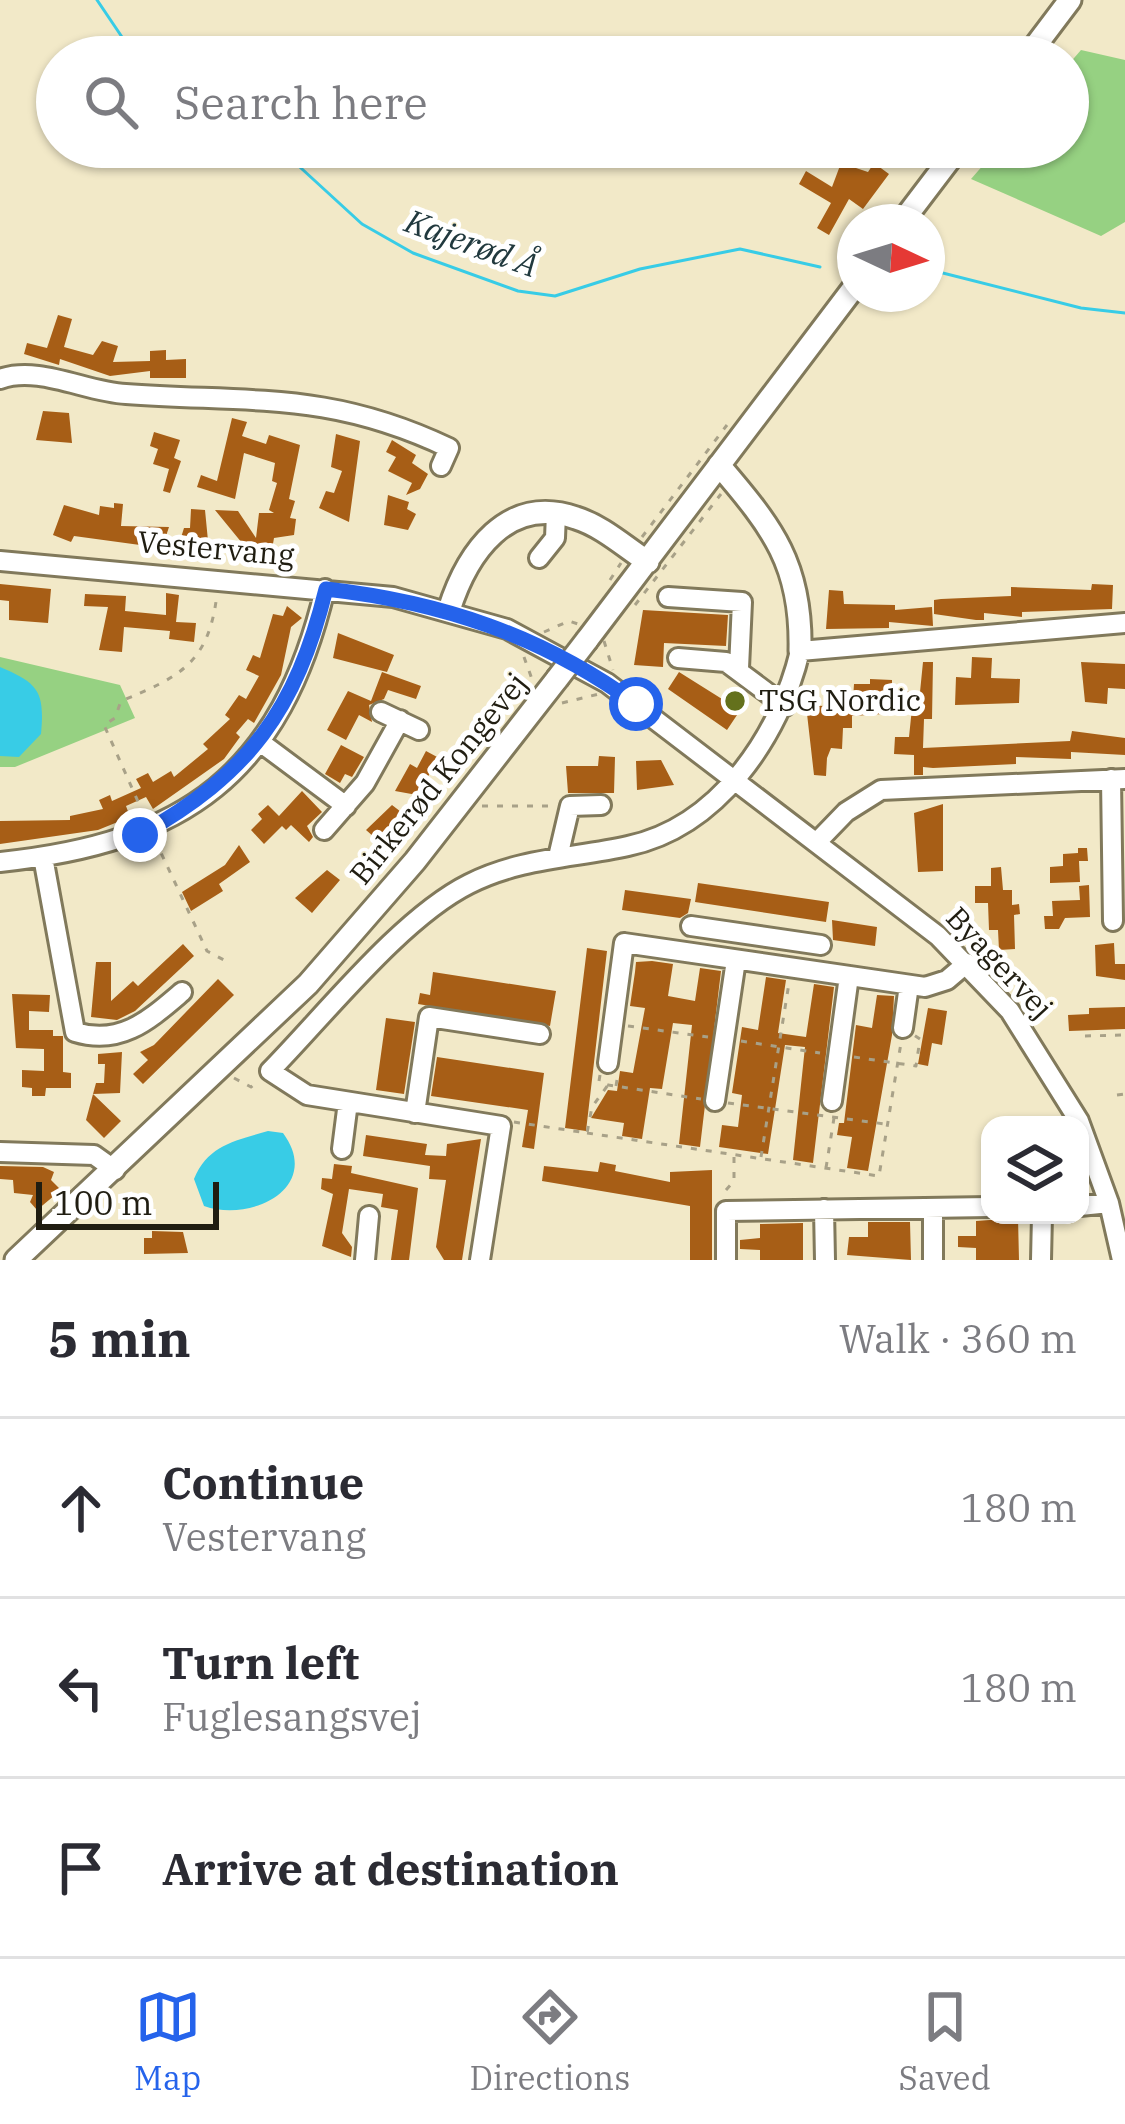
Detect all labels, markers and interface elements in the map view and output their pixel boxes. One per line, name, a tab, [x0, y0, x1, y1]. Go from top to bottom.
search box	[36, 36, 1089, 168]
icon: search	[78, 69, 144, 135]
text: Search here	[174, 73, 428, 131]
water label: Kajerød Å	[399, 198, 545, 286]
north arrow	[837, 204, 945, 312]
street label: Vestervang	[136, 521, 296, 574]
street label: Birkerød Kongevej	[340, 664, 535, 892]
route start	[609, 677, 663, 731]
place label: TSG Nordic	[759, 680, 921, 719]
marker: TSG Nordic	[722, 688, 748, 714]
route end	[113, 808, 167, 862]
street label: Byagervej	[938, 898, 1062, 1026]
map controls	[981, 1116, 1089, 1224]
button: layers	[981, 1116, 1089, 1224]
scale bar	[36, 1176, 219, 1229]
text: 100 m	[54, 1181, 153, 1224]
text: 5 min	[48, 1305, 191, 1371]
text: Walk · 360 m	[839, 1313, 1077, 1364]
text: Continue	[162, 1453, 364, 1511]
icon: ahead	[48, 1475, 114, 1541]
text: 180 m	[961, 1482, 1077, 1533]
text: Vestervang	[162, 1511, 366, 1562]
text: Turn left	[162, 1633, 359, 1691]
icon: left	[48, 1655, 114, 1721]
text: 180 m	[961, 1662, 1077, 1713]
text: Fuglesangsvej	[162, 1691, 422, 1742]
icon: arrive	[48, 1835, 114, 1901]
text: Arrive at destination	[162, 1839, 619, 1897]
tab: Map	[134, 1984, 201, 2099]
tab: Directions	[469, 1984, 630, 2099]
tab: Saved	[898, 1984, 991, 2099]

